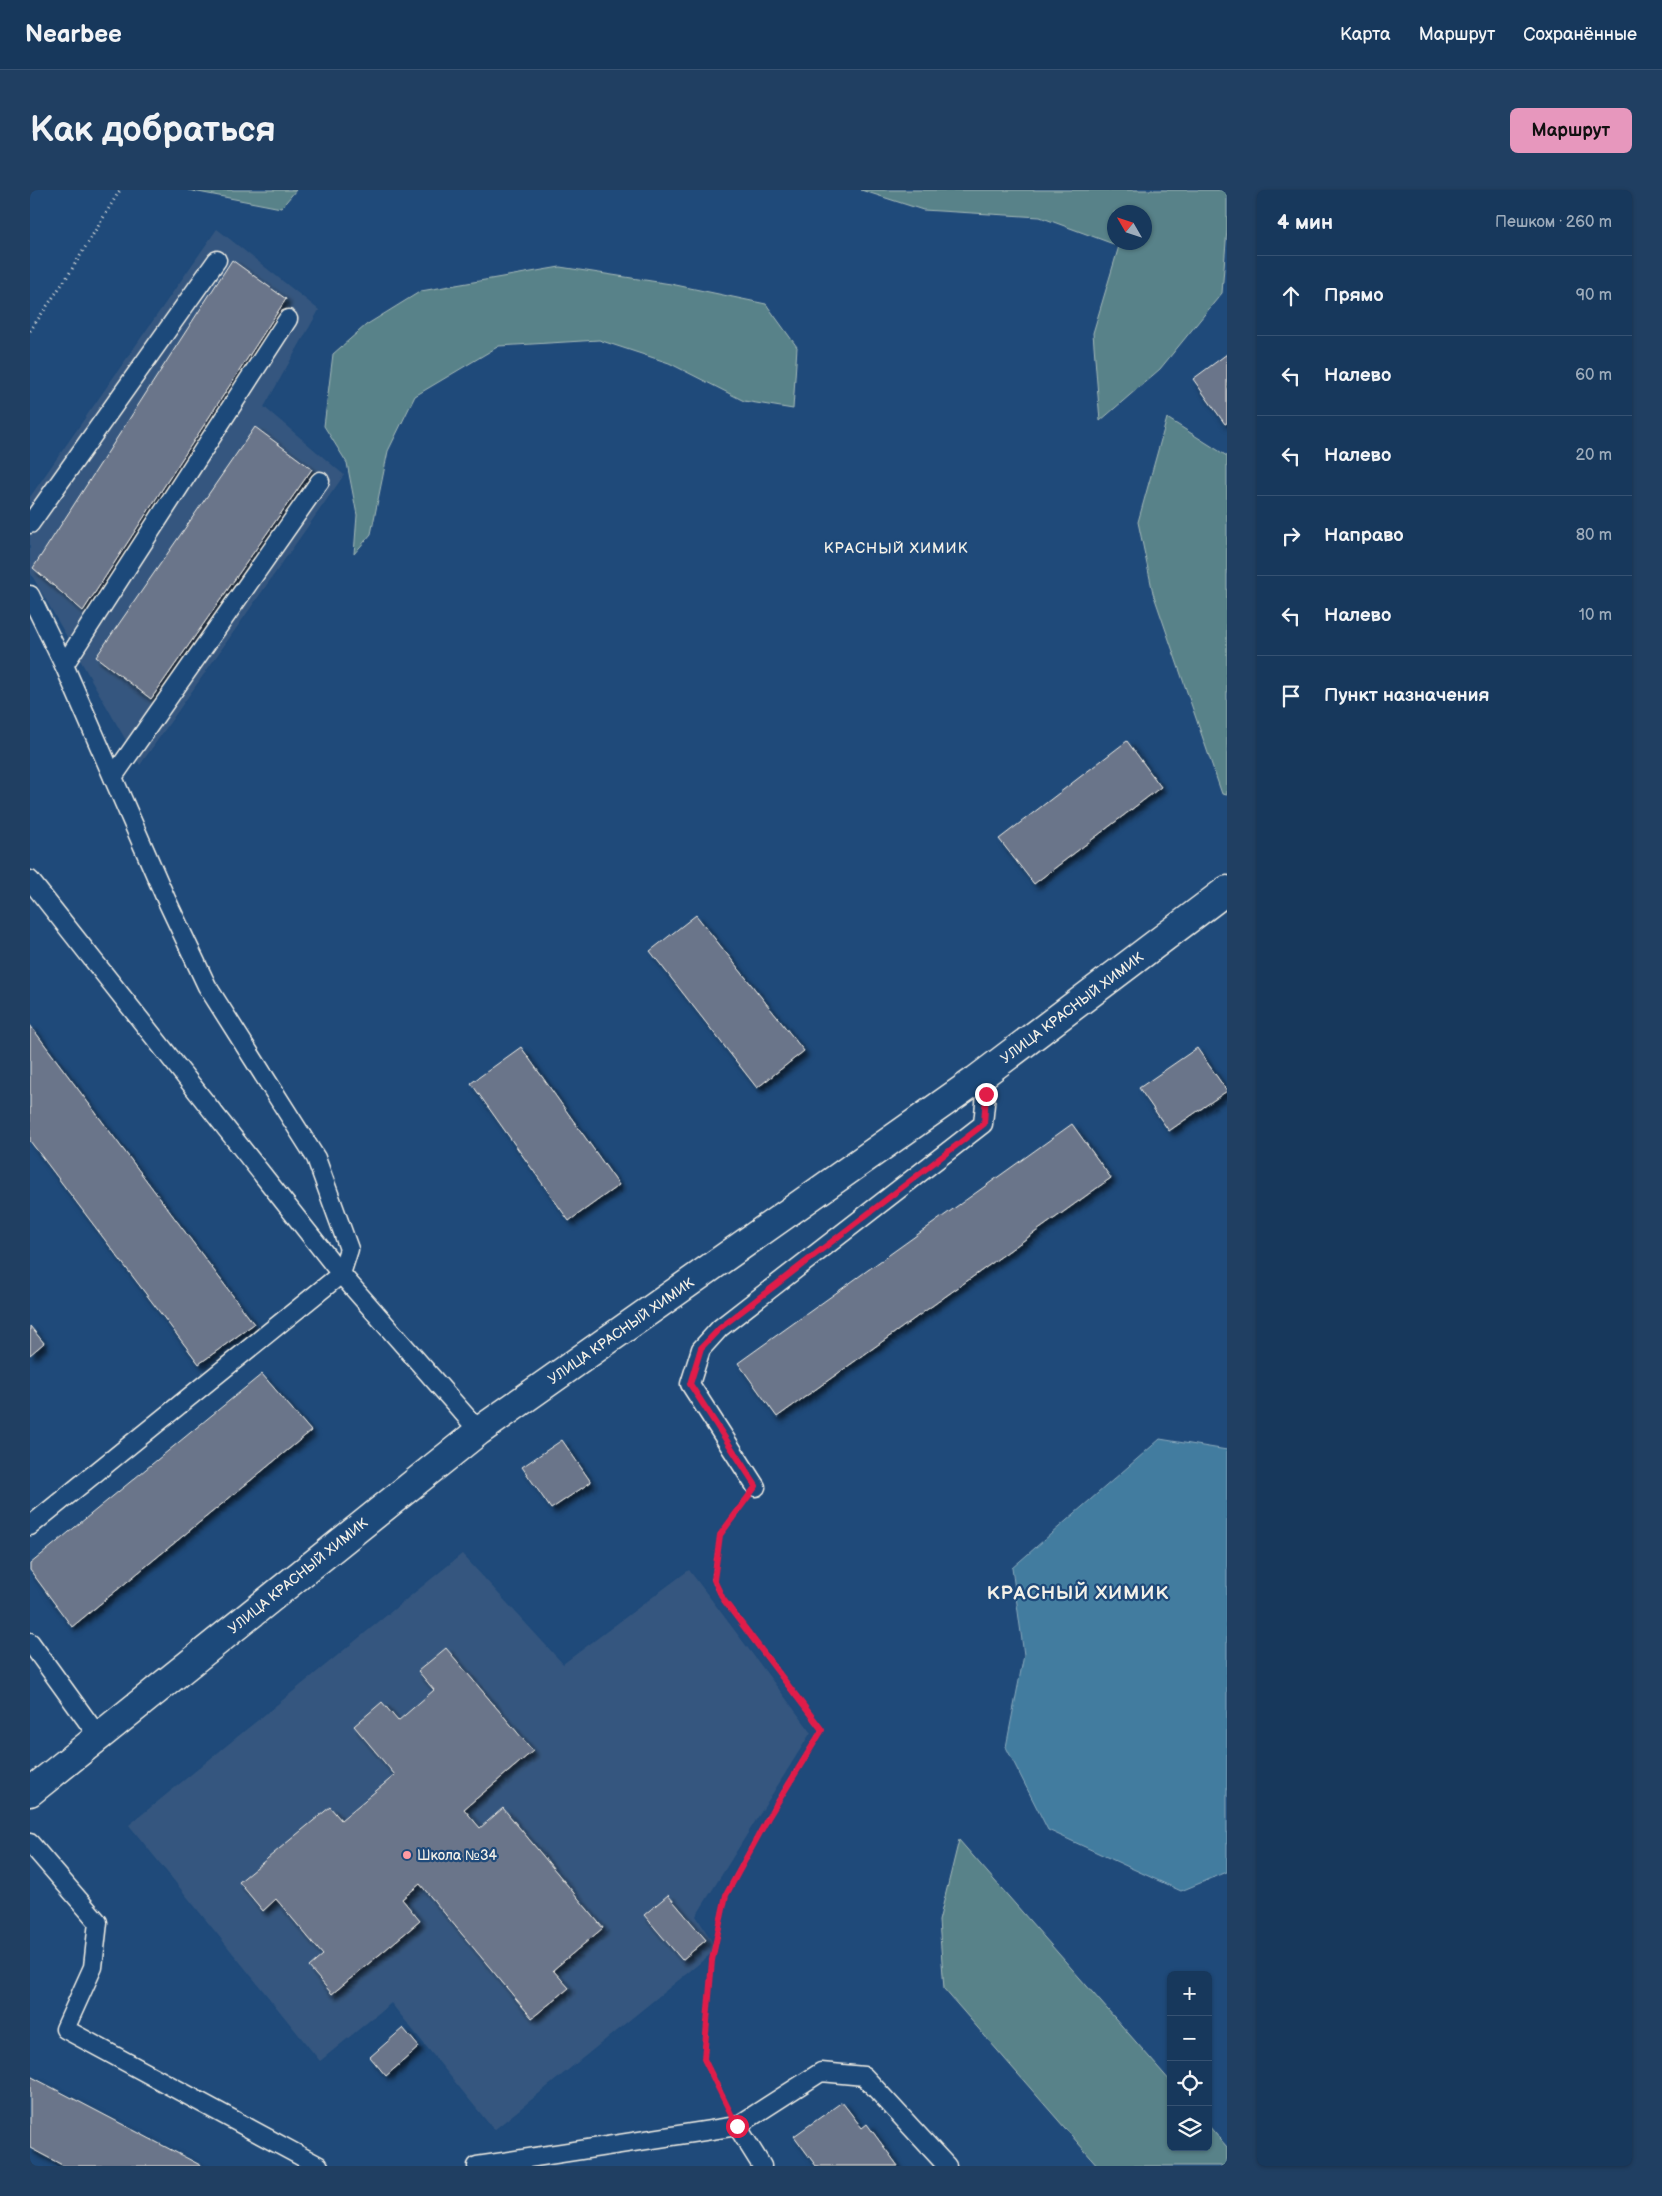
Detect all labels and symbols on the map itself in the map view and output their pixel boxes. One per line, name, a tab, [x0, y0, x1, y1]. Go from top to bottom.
north arrow	[1107, 205, 1152, 250]
district label: КРАСНЫЙ ХИМИК	[824, 539, 968, 558]
street label: УЛИЦА КРАСНЫЙ ХИМИК	[997, 948, 1147, 1067]
route end	[975, 1083, 998, 1106]
street label: УЛИЦА КРАСНЫЙ ХИМИК	[545, 1274, 698, 1388]
street label: УЛИЦА КРАСНЫЙ ХИМИК	[225, 1514, 372, 1637]
district label: КРАСНЫЙ ХИМИК	[987, 1581, 1169, 1605]
place label: Школа №34	[417, 1847, 498, 1864]
marker: Школа №34	[401, 1849, 413, 1861]
route start	[726, 2115, 749, 2138]

